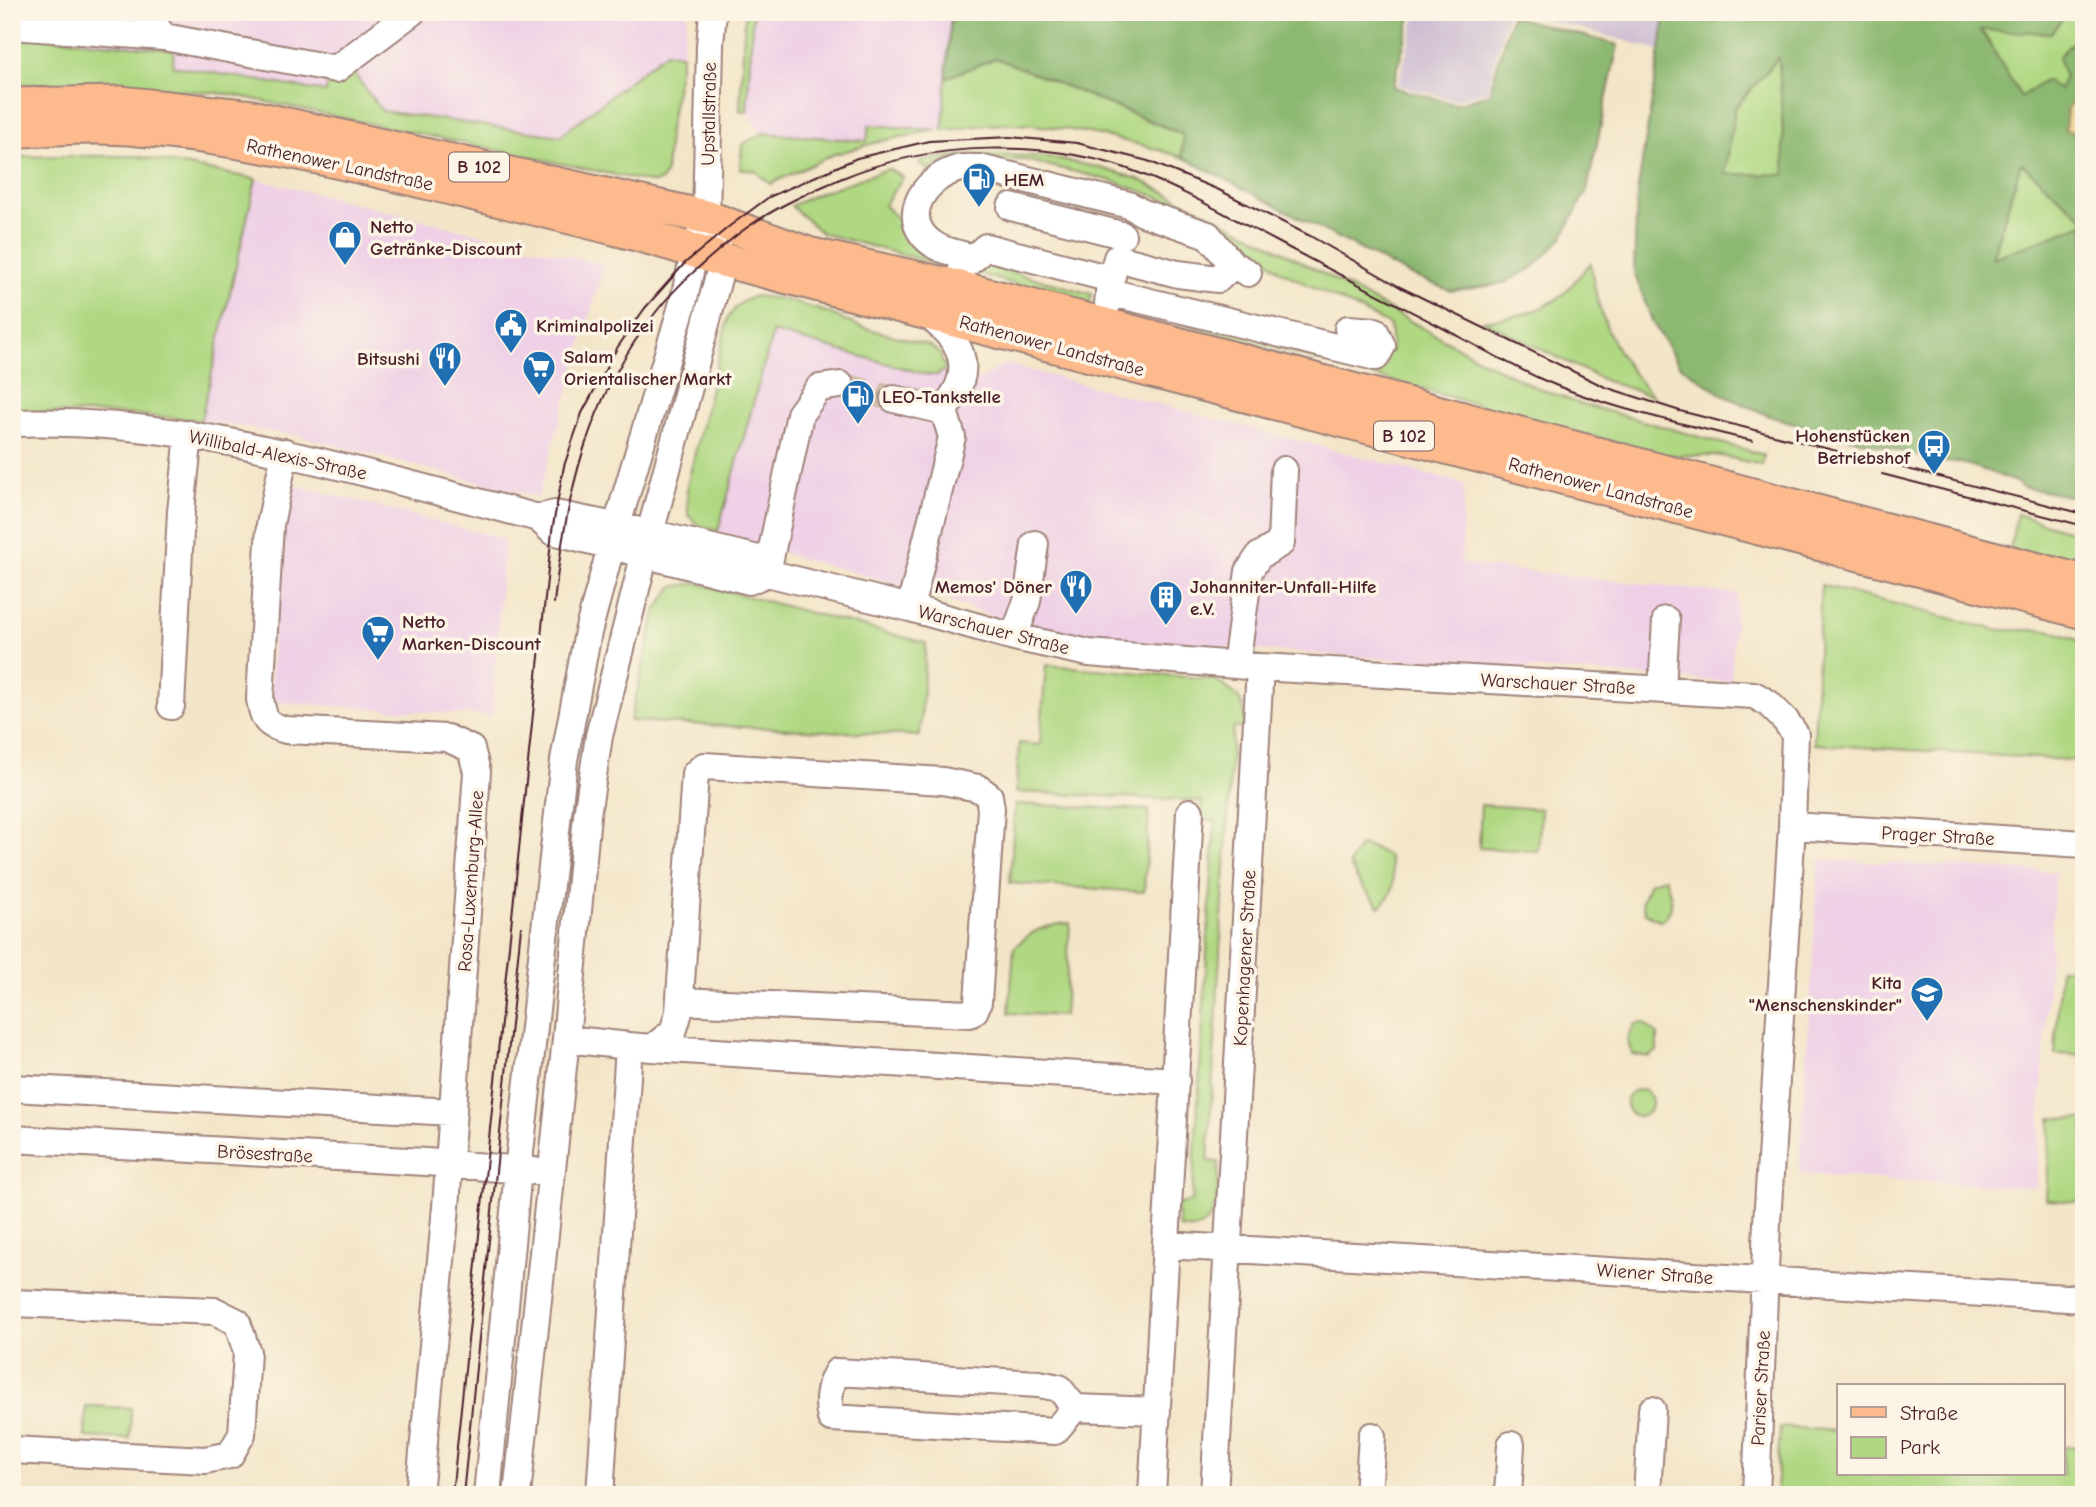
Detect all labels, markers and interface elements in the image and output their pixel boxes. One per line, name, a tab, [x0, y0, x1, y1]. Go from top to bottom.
street label: Upstallstraße	[697, 62, 721, 166]
street label: Rathenower Landstraße	[244, 134, 435, 196]
road number: B 102	[449, 152, 509, 182]
fuel station icon: HEM	[960, 160, 998, 209]
place label: HEM	[1004, 169, 1044, 191]
place label: Netto Getränke-Discount	[370, 216, 523, 260]
shop icon: Netto Getränke-Discount	[326, 218, 364, 267]
public building icon: Kriminalpolizei	[492, 306, 530, 355]
street label: Rathenower Landstraße	[957, 311, 1146, 381]
place label: Kriminalpolizei	[536, 315, 654, 337]
restaurant icon: Bitsushi	[426, 339, 464, 388]
place label: Salam Orientalischer Markt	[564, 346, 732, 390]
place label: Bitsushi	[357, 348, 420, 370]
supermarket icon: Salam Orientalischer Markt	[520, 348, 558, 397]
fuel station icon: LEO-Tankstelle	[839, 377, 877, 426]
place label: LEO-Tankstelle	[882, 386, 1001, 408]
road number: B 102	[1374, 422, 1434, 450]
street label: Willibald-Alexis-Straße	[187, 425, 369, 485]
place label: Hohenstücken Betriebshof	[1795, 425, 1911, 469]
bus stop icon: Hohenstücken Betriebshof	[1915, 427, 1953, 476]
street label: Rathenower Landstraße	[1506, 453, 1695, 523]
restaurant icon: Memos' Döner	[1057, 567, 1095, 616]
place label: Memos' Döner	[935, 576, 1052, 598]
place label: Johanniter-Unfall-Hilfe e.V.	[1190, 576, 1376, 620]
building icon: Johanniter-Unfall-Hilfe e.V.	[1147, 578, 1185, 627]
street label: Warschauer Straße	[916, 601, 1072, 659]
place label: Netto Marken-Discount	[402, 611, 541, 655]
supermarket icon: Netto Marken-Discount	[359, 613, 397, 662]
street label: Warschauer Straße	[1480, 669, 1636, 699]
street label: Rosa-Luxemburg-Allee	[454, 789, 488, 973]
street label: Prager Straße	[1881, 822, 1995, 850]
street label: Kopenhagener Straße	[1229, 869, 1261, 1047]
place label: Kita "Menschenskinder"	[1749, 972, 1902, 1016]
school or university icon: Kita "Menschenskinder"	[1908, 974, 1946, 1023]
street label: Brösestraße	[217, 1141, 313, 1167]
street label: Wiener Straße	[1596, 1259, 1714, 1289]
street label: Pariser Straße	[1747, 1330, 1775, 1446]
legend	[1837, 1384, 2064, 1476]
text: Straße	[1900, 1401, 1958, 1425]
text: Park	[1900, 1435, 1940, 1459]

